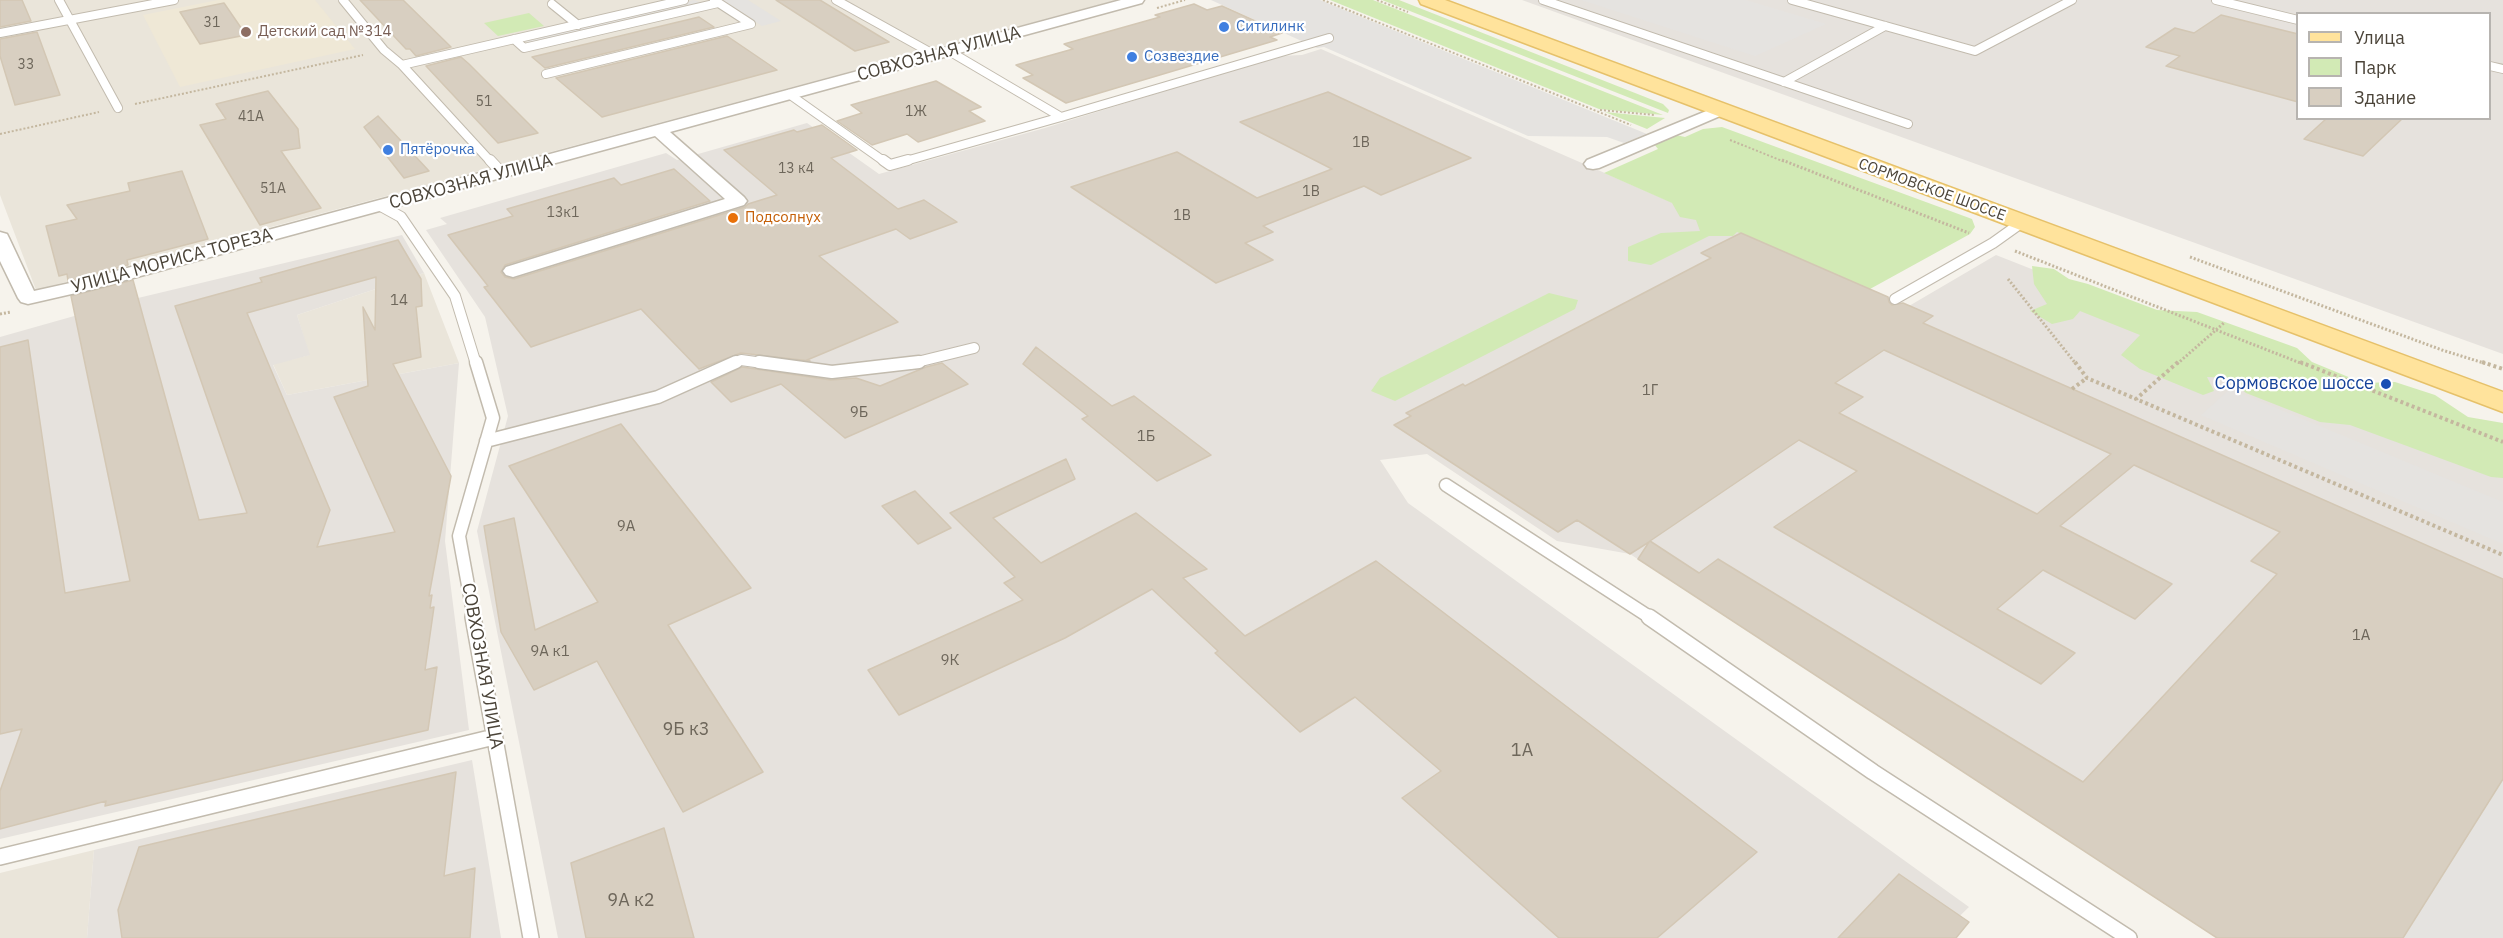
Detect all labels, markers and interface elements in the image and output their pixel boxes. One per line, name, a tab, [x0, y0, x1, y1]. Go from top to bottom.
legend	[2296, 12, 2491, 120]
house number: 31	[204, 15, 220, 31]
place label: Ситилинк	[1236, 18, 1304, 36]
marker: Ситилинк	[1217, 20, 1231, 34]
street label: СОВХОЗНАЯ УЛИЦА	[855, 22, 1023, 86]
place label: Детский сад №314	[258, 23, 392, 41]
marker: Детский сад №314	[239, 25, 253, 39]
text: Улица	[2354, 26, 2405, 49]
place label: Созвездие	[1144, 48, 1219, 66]
marker: Созвездие	[1125, 50, 1139, 64]
text: Парк	[2354, 56, 2396, 79]
house number: 33	[18, 57, 34, 73]
text: Здание	[2354, 86, 2416, 109]
house number: 51	[476, 94, 492, 110]
house number: 1Ж	[905, 104, 927, 120]
house number: 41А	[238, 109, 264, 125]
house number: 1В	[1352, 135, 1370, 151]
place label: Пятёрочка	[400, 141, 475, 159]
marker: Пятёрочка	[381, 143, 395, 157]
street label: СОВХОЗНАЯ УЛИЦА	[387, 150, 555, 214]
street label: СОРМОВСКОЕ ШОССЕ	[1856, 155, 2008, 225]
house number: 13 к4	[778, 161, 814, 177]
house number: 51А	[260, 181, 286, 197]
house number: 1В	[1302, 184, 1320, 200]
house number: 13к1	[547, 205, 579, 221]
house number: 1В	[1173, 208, 1191, 224]
place label: Подсолнух	[745, 209, 821, 227]
marker: Подсолнух	[726, 211, 740, 225]
street label: УЛИЦА МОРИСА ТОРЕЗА	[69, 224, 275, 298]
house number: 14	[390, 292, 408, 310]
place label: Сормовское шоссе	[2215, 373, 2374, 395]
marker: Сормовское шоссе	[2379, 377, 2393, 391]
house number: 1Г	[1642, 382, 1658, 400]
house number: 9Б	[850, 404, 868, 422]
house number: 1Б	[1137, 428, 1155, 446]
house number: 9А	[617, 518, 635, 536]
street label: СОВХОЗНАЯ УЛИЦА	[457, 581, 507, 751]
house number: 1А	[2352, 627, 2370, 645]
house number: 9А к1	[530, 643, 570, 661]
house number: 9К	[941, 652, 959, 670]
house number: 9Б к3	[662, 719, 710, 741]
house number: 1А	[1511, 740, 1533, 762]
house number: 9А к2	[607, 890, 655, 912]

